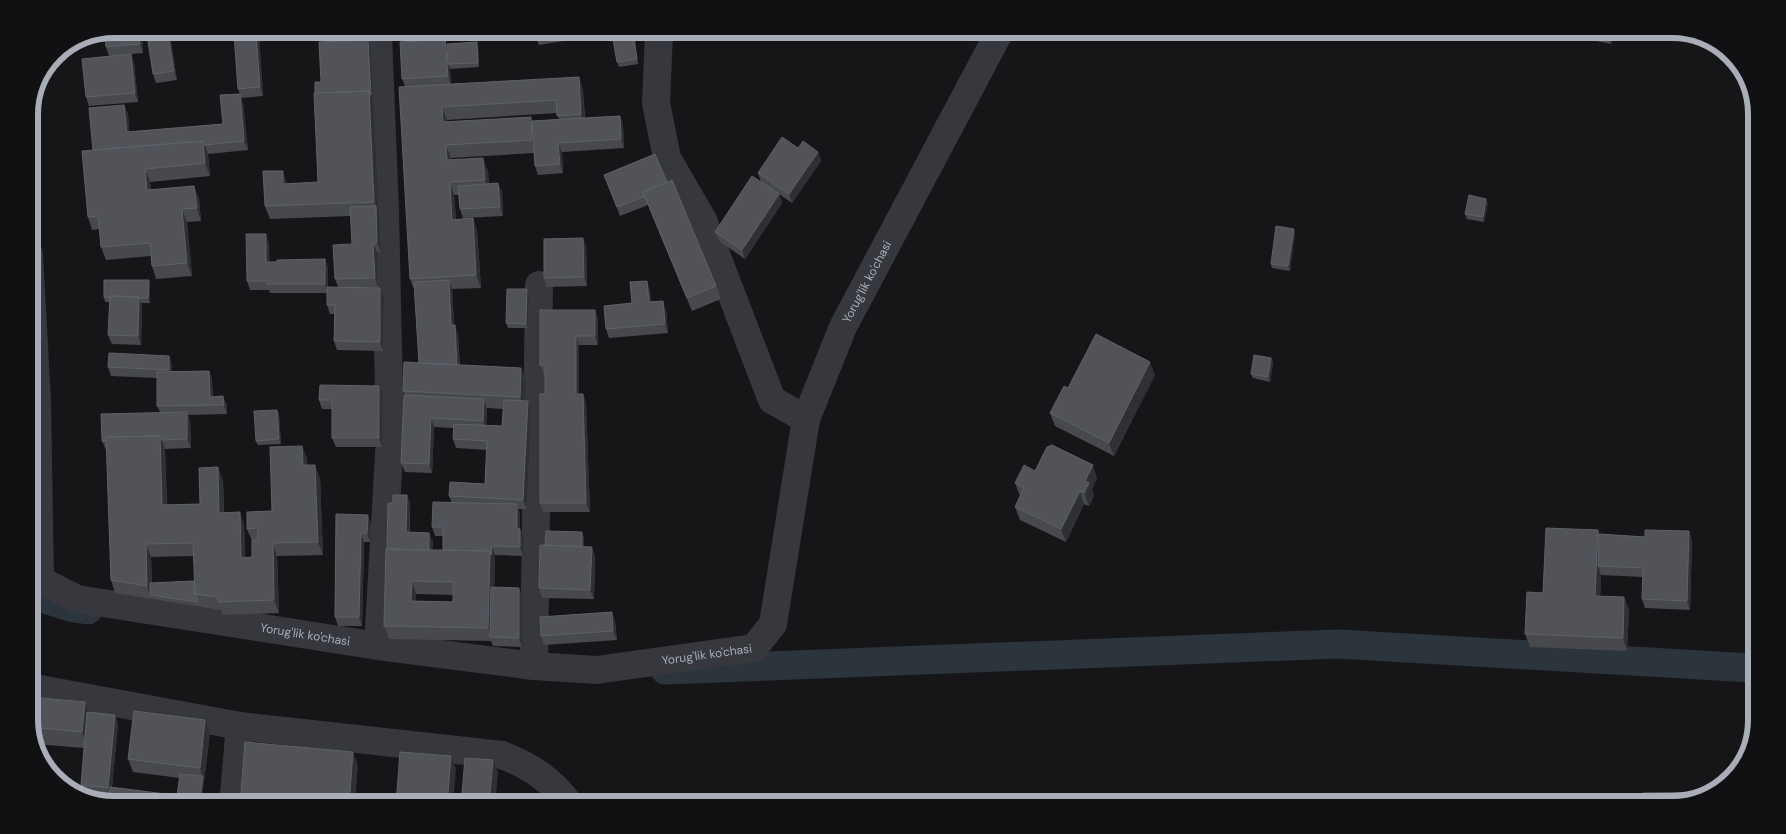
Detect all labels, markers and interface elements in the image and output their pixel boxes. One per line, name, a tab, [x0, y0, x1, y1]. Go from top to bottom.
street label: Yorug'lik ko'chasi	[839, 238, 895, 326]
street label: Yorug'lik ko'chasi	[259, 620, 351, 650]
street label: Yorug'lik ko'chasi	[661, 640, 753, 669]

